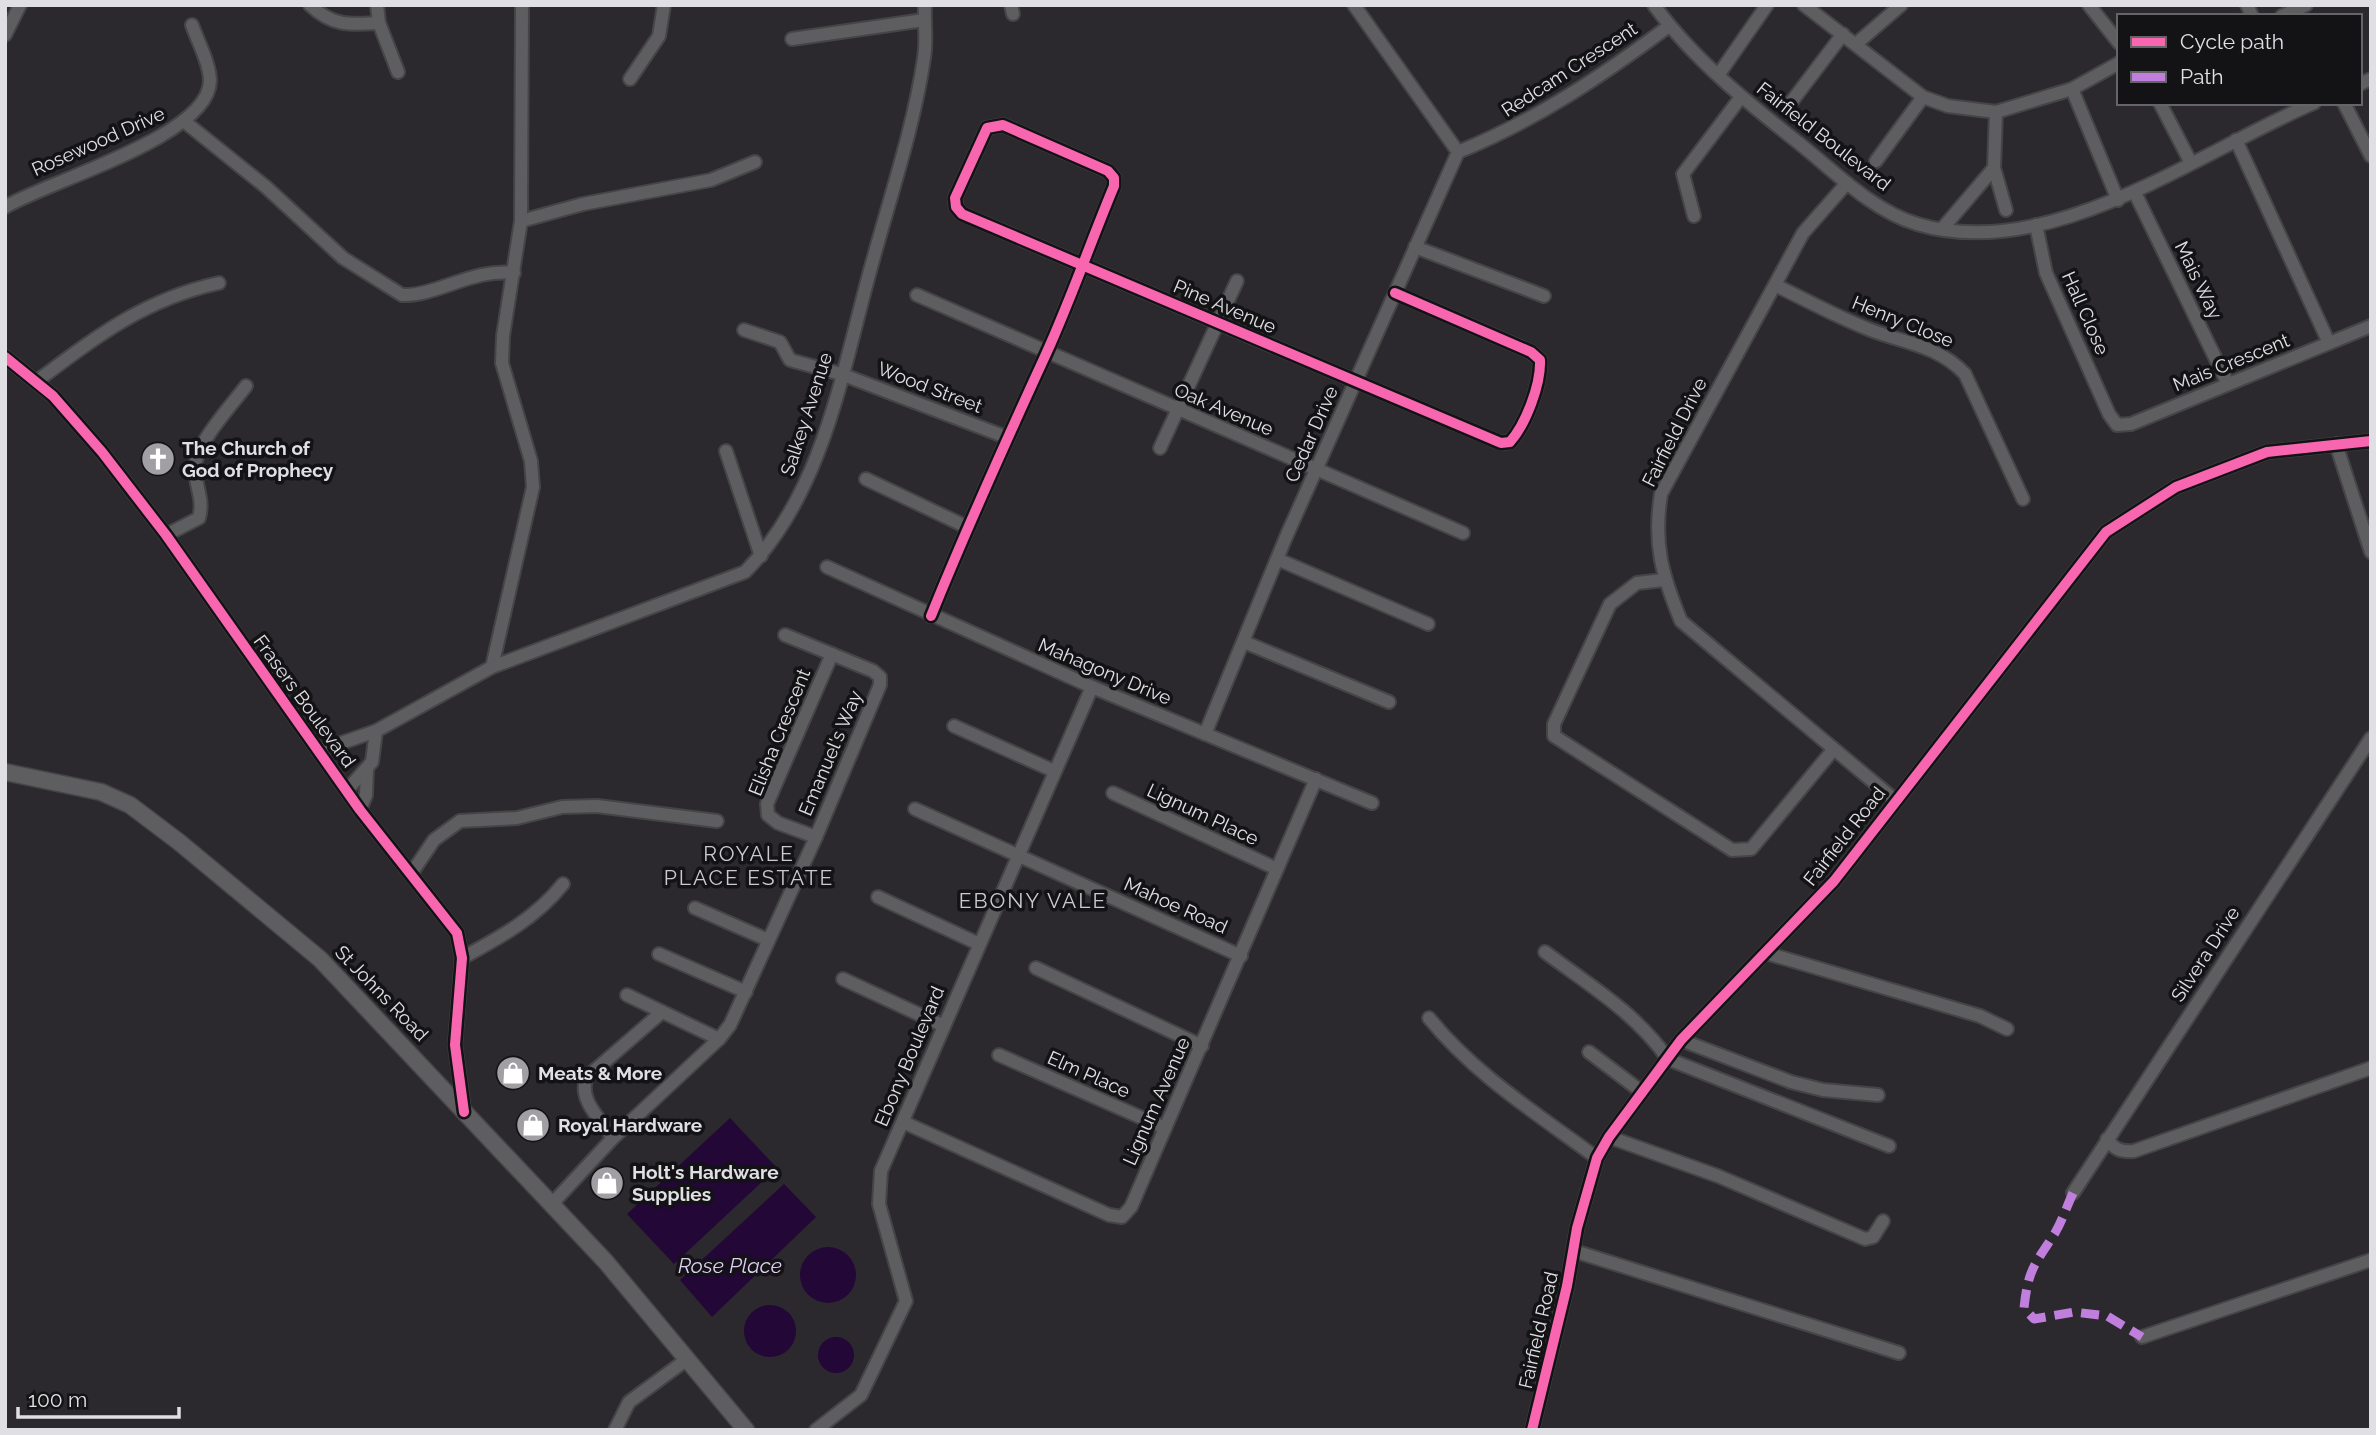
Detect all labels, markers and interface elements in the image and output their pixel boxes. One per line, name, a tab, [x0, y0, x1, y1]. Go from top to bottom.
legend	[2117, 14, 2362, 105]
street label: Redcam Crescent	[1497, 17, 1641, 121]
text: Cycle path	[2180, 29, 2284, 54]
text: Path	[2180, 64, 2224, 89]
street label: Fairfield Boulevard	[1753, 77, 1895, 195]
street label: Rosewood Drive	[28, 102, 168, 180]
street label: Mais Way	[2171, 238, 2227, 322]
street label: Hall Close	[2058, 268, 2114, 358]
street label: Pine Avenue	[1170, 275, 1280, 337]
street label: Henry Close	[1849, 291, 1957, 351]
street label: Mais Crescent	[2170, 328, 2293, 395]
street label: Salkey Avenue	[776, 350, 836, 478]
street label: Wood Street	[874, 357, 986, 417]
street label: Fairfield Drive	[1637, 374, 1711, 490]
street label: Oak Avenue	[1171, 378, 1277, 440]
street label: Cedar Drive	[1280, 383, 1342, 485]
place label: The Church of God of Prophecy	[182, 437, 334, 481]
church icon: The Church of God of Prophecy	[139, 440, 177, 478]
street label: Frasers Boulevard	[250, 631, 360, 771]
street label: Mahagony Drive	[1035, 633, 1175, 709]
street label: Elisha Crescent	[744, 665, 815, 799]
street label: Emanuel's Way	[794, 687, 866, 819]
street label: Lignum Place	[1144, 779, 1262, 849]
street label: Fairfield Road	[1799, 782, 1889, 890]
district label: ROYALE PLACE ESTATE	[664, 841, 834, 890]
street label: Mahoe Road	[1121, 872, 1231, 938]
district label: EBONY VALE	[959, 888, 1107, 913]
street label: Silvera Drive	[2166, 902, 2244, 1006]
street label: St Johns Road	[331, 941, 433, 1045]
street label: Ebony Boulevard	[870, 983, 948, 1129]
street label: Lignum Avenue	[1118, 1034, 1194, 1168]
street label: Elm Place	[1044, 1046, 1134, 1102]
shop icon: Meats & More	[494, 1054, 532, 1092]
place label: Meats & More	[538, 1062, 662, 1084]
shop icon: Royal Hardware	[514, 1106, 552, 1144]
place label: Royal Hardware	[558, 1114, 702, 1136]
place label: Holt's Hardware Supplies	[632, 1161, 779, 1205]
shop icon: Holt's Hardware Supplies	[588, 1164, 626, 1202]
water label: Rose Place	[678, 1253, 782, 1278]
street label: Fairfield Road	[1514, 1269, 1562, 1391]
scale bar	[18, 1376, 178, 1420]
text: 100 m	[28, 1387, 87, 1412]

